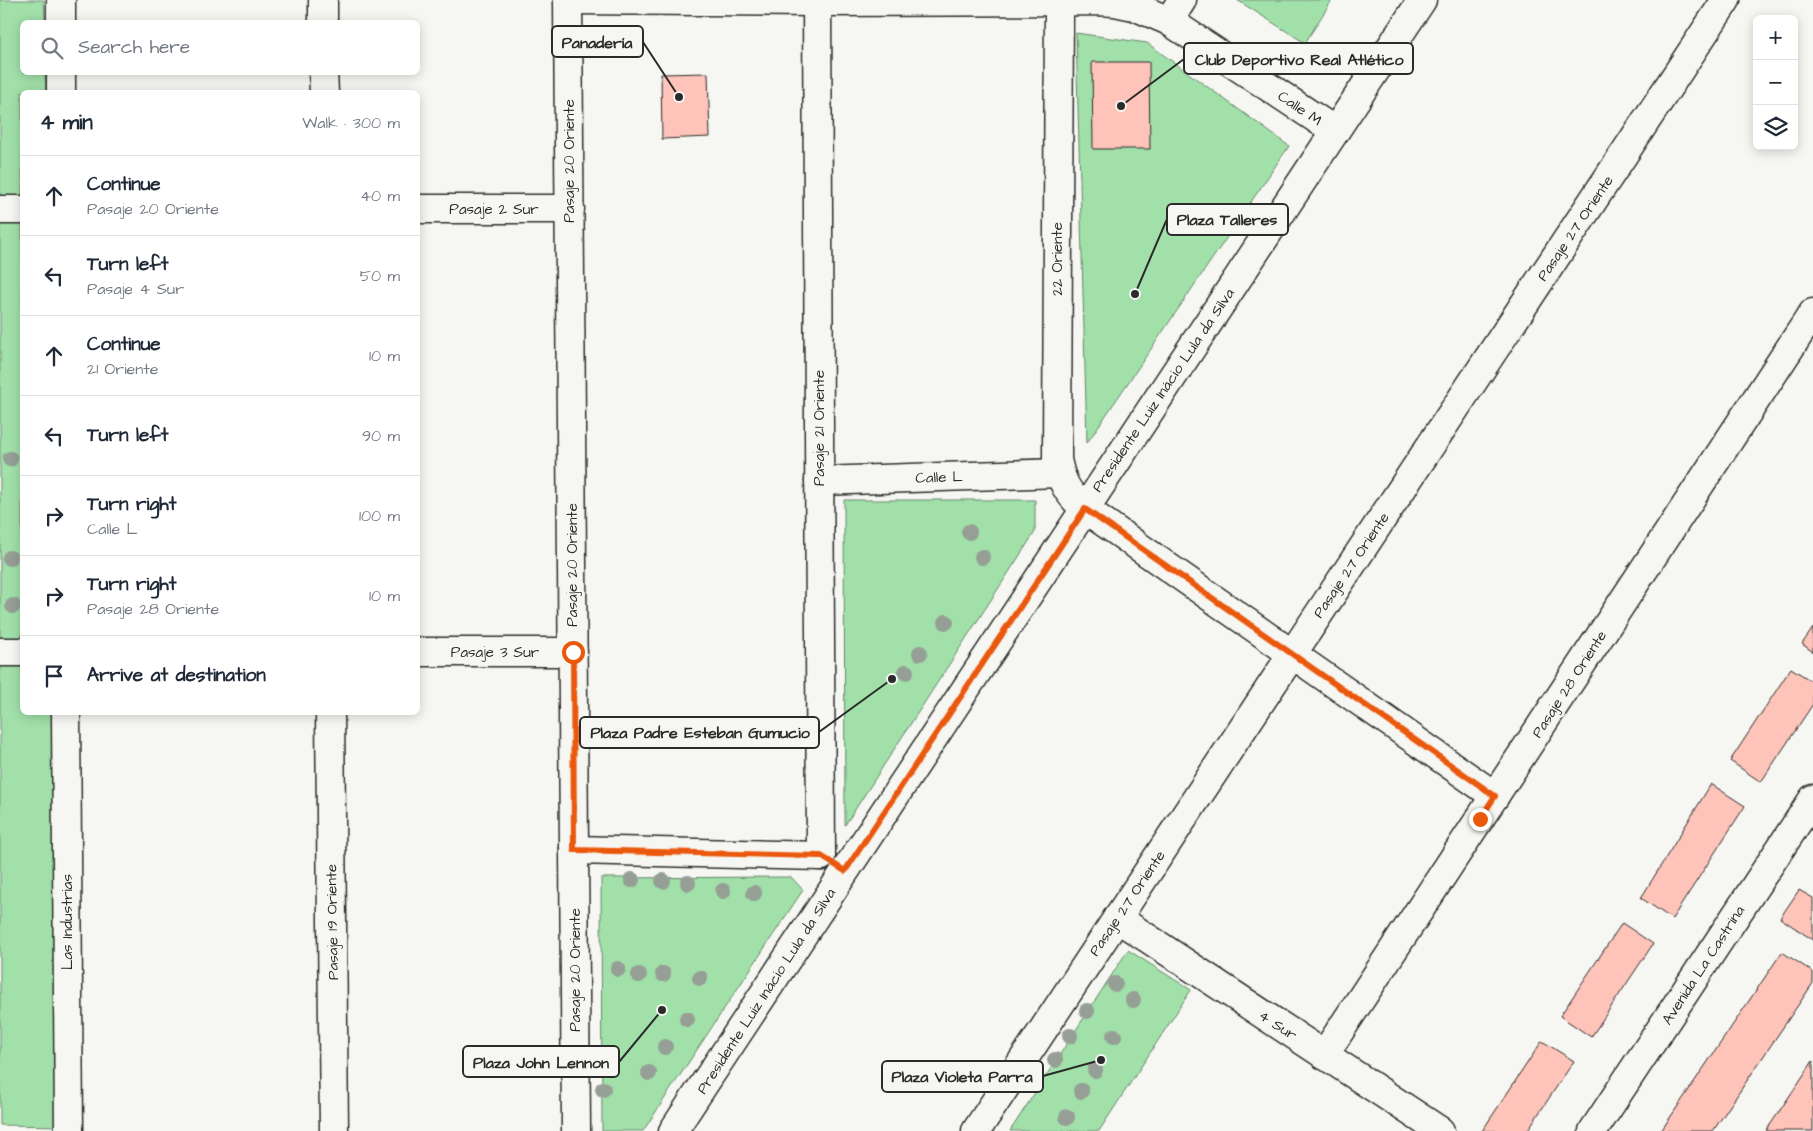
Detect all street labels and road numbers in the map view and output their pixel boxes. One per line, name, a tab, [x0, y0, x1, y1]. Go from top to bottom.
street label: Calle M	[1273, 86, 1326, 131]
street label: Pasaje 20 Oriente	[559, 99, 580, 223]
street label: Pasaje 27 Oriente	[1532, 171, 1619, 285]
street label: Pasaje 2 Sur	[449, 199, 539, 220]
street label: 22 Oriente	[1047, 222, 1068, 296]
street label: Presidente Luiz Inácio Lula da Silva	[1087, 284, 1240, 496]
street label: Pasaje 21 Oriente	[809, 370, 830, 486]
street label: Calle L	[915, 466, 964, 489]
street label: Pasaje 20 Oriente	[562, 503, 583, 627]
street label: Pasaje 27 Oriente	[1308, 508, 1395, 622]
street label: Pasaje 28 Oriente	[1527, 627, 1612, 742]
street label: Pasaje 3 Sur	[451, 642, 539, 663]
street label: Pasaje 27 Oriente	[1084, 846, 1171, 960]
street label: Pasaje 19 Oriente	[321, 864, 344, 980]
street label: Las Industrias	[57, 874, 78, 970]
street label: Presidente Luiz Inácio Lula da Silva	[692, 884, 841, 1098]
street label: Avenida La Castrina	[1657, 901, 1750, 1029]
street label: Pasaje 20 Oriente	[565, 908, 586, 1032]
street label: 4 Sur	[1255, 1005, 1301, 1046]

